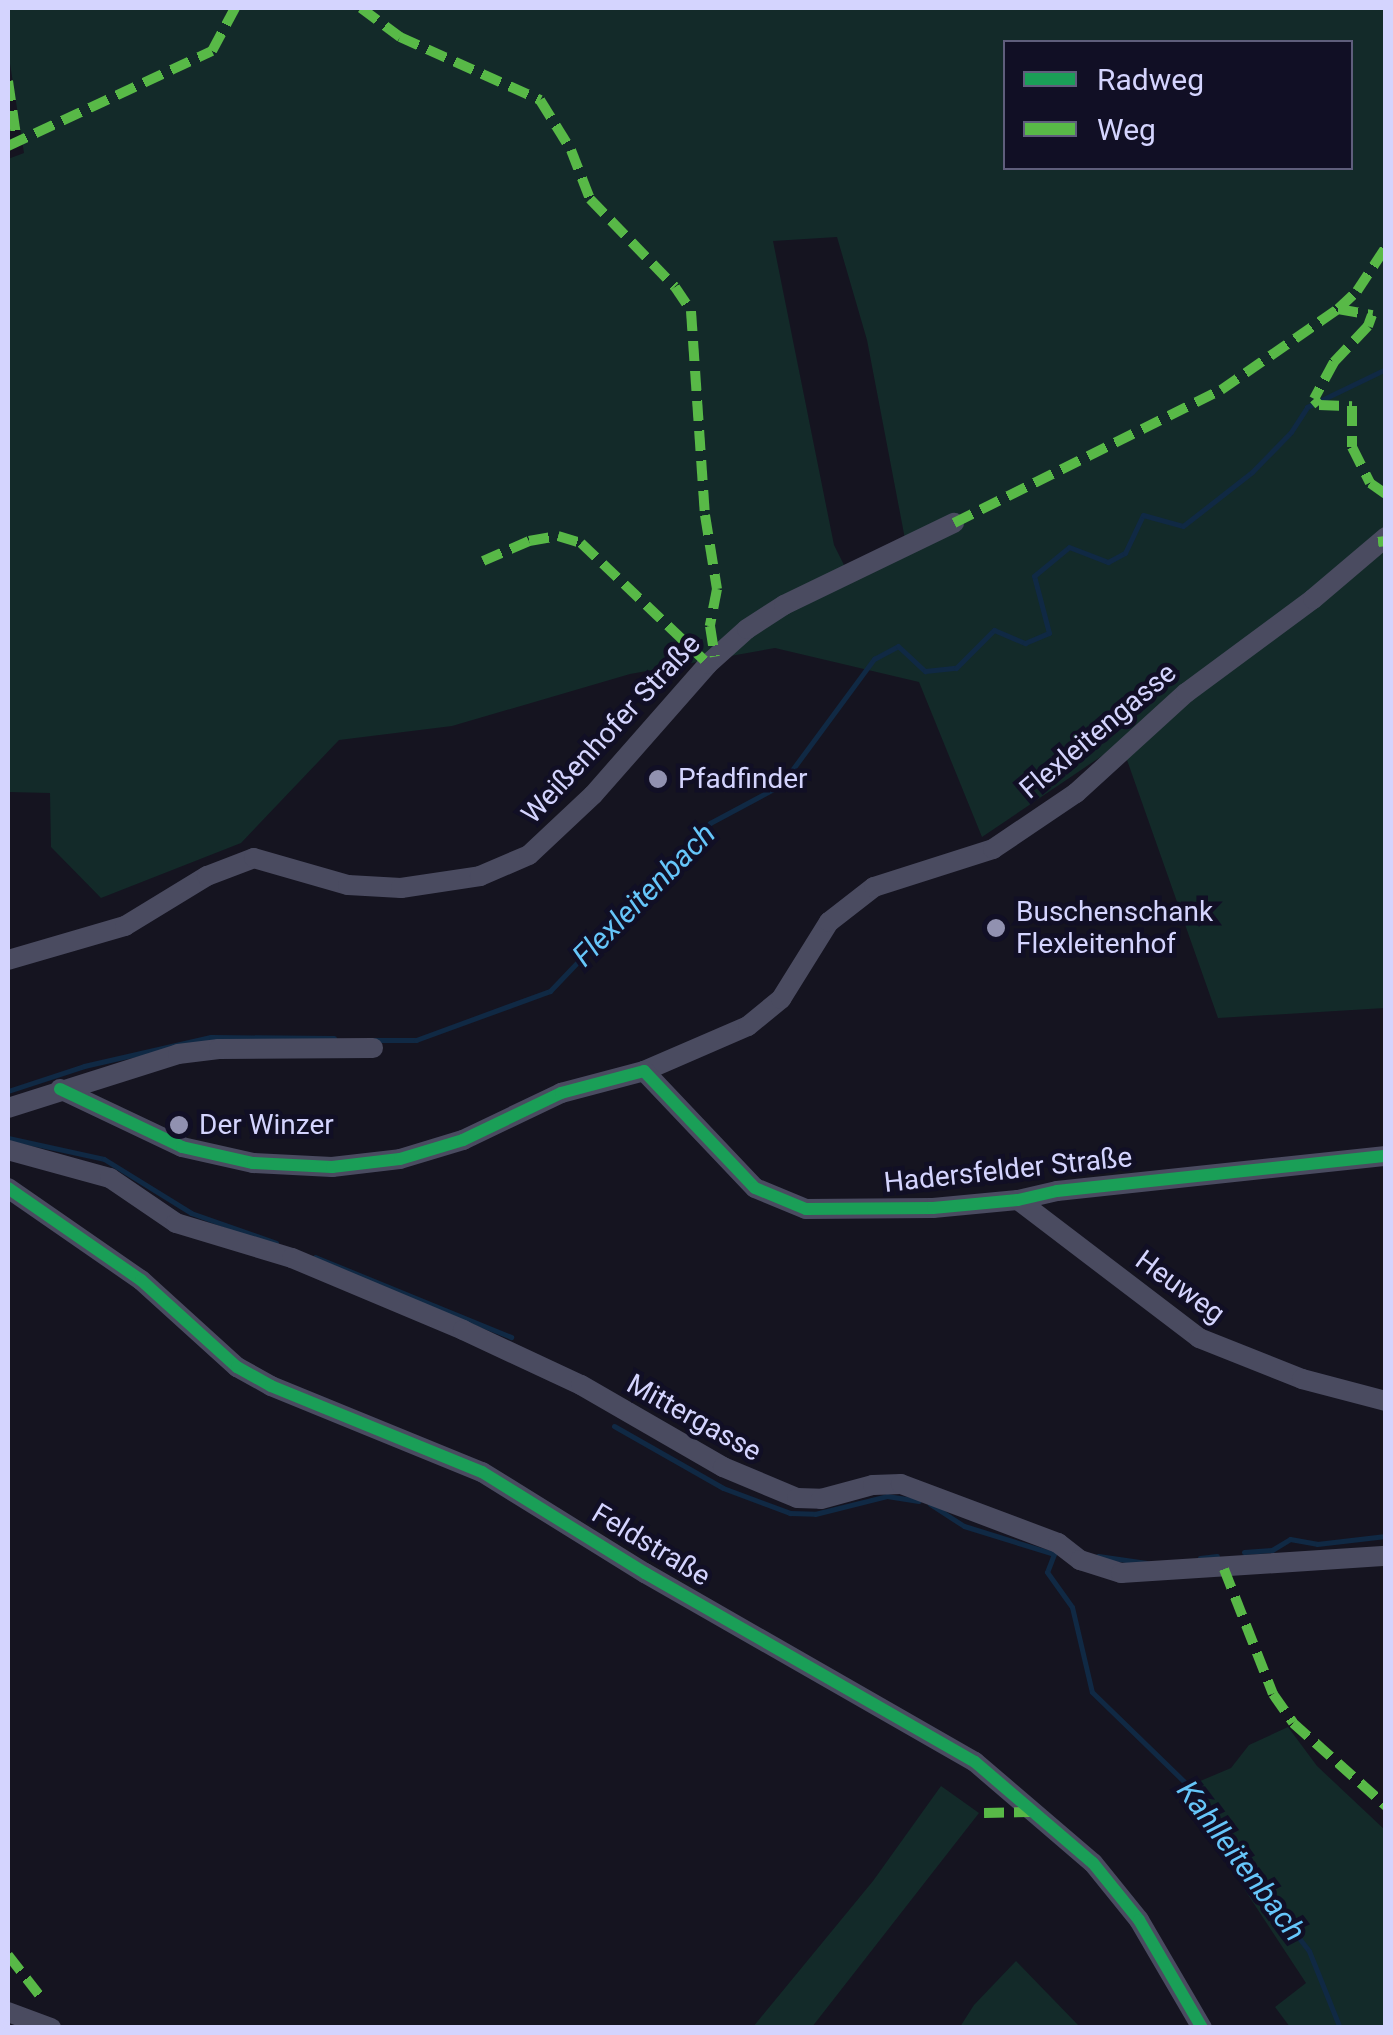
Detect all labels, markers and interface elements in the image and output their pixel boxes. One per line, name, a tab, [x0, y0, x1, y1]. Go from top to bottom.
legend	[1003, 40, 1353, 170]
text: Radweg	[1097, 62, 1204, 97]
text: Weg	[1097, 112, 1156, 147]
street label: Weißenhofer Straße	[515, 627, 707, 831]
street label: Flexleitengasse	[1013, 656, 1183, 806]
place label: Pfadfinder	[678, 762, 808, 796]
marker: Pfadfinder	[647, 768, 669, 790]
water label: Flexleitenbach	[565, 816, 723, 974]
place label: Buschenschank Flexleitenhof	[1016, 895, 1213, 961]
marker: Buschenschank Flexleitenhof	[985, 917, 1007, 939]
place label: Der Winzer	[199, 1108, 334, 1142]
marker: Der Winzer	[168, 1114, 190, 1136]
street label: Hadersfelder Straße	[882, 1140, 1134, 1200]
street label: Heuweg	[1129, 1243, 1231, 1331]
street label: Mittergasse	[621, 1367, 767, 1469]
street label: Feldstraße	[586, 1497, 716, 1593]
water label: Kahlleitenbach	[1169, 1774, 1313, 1948]

